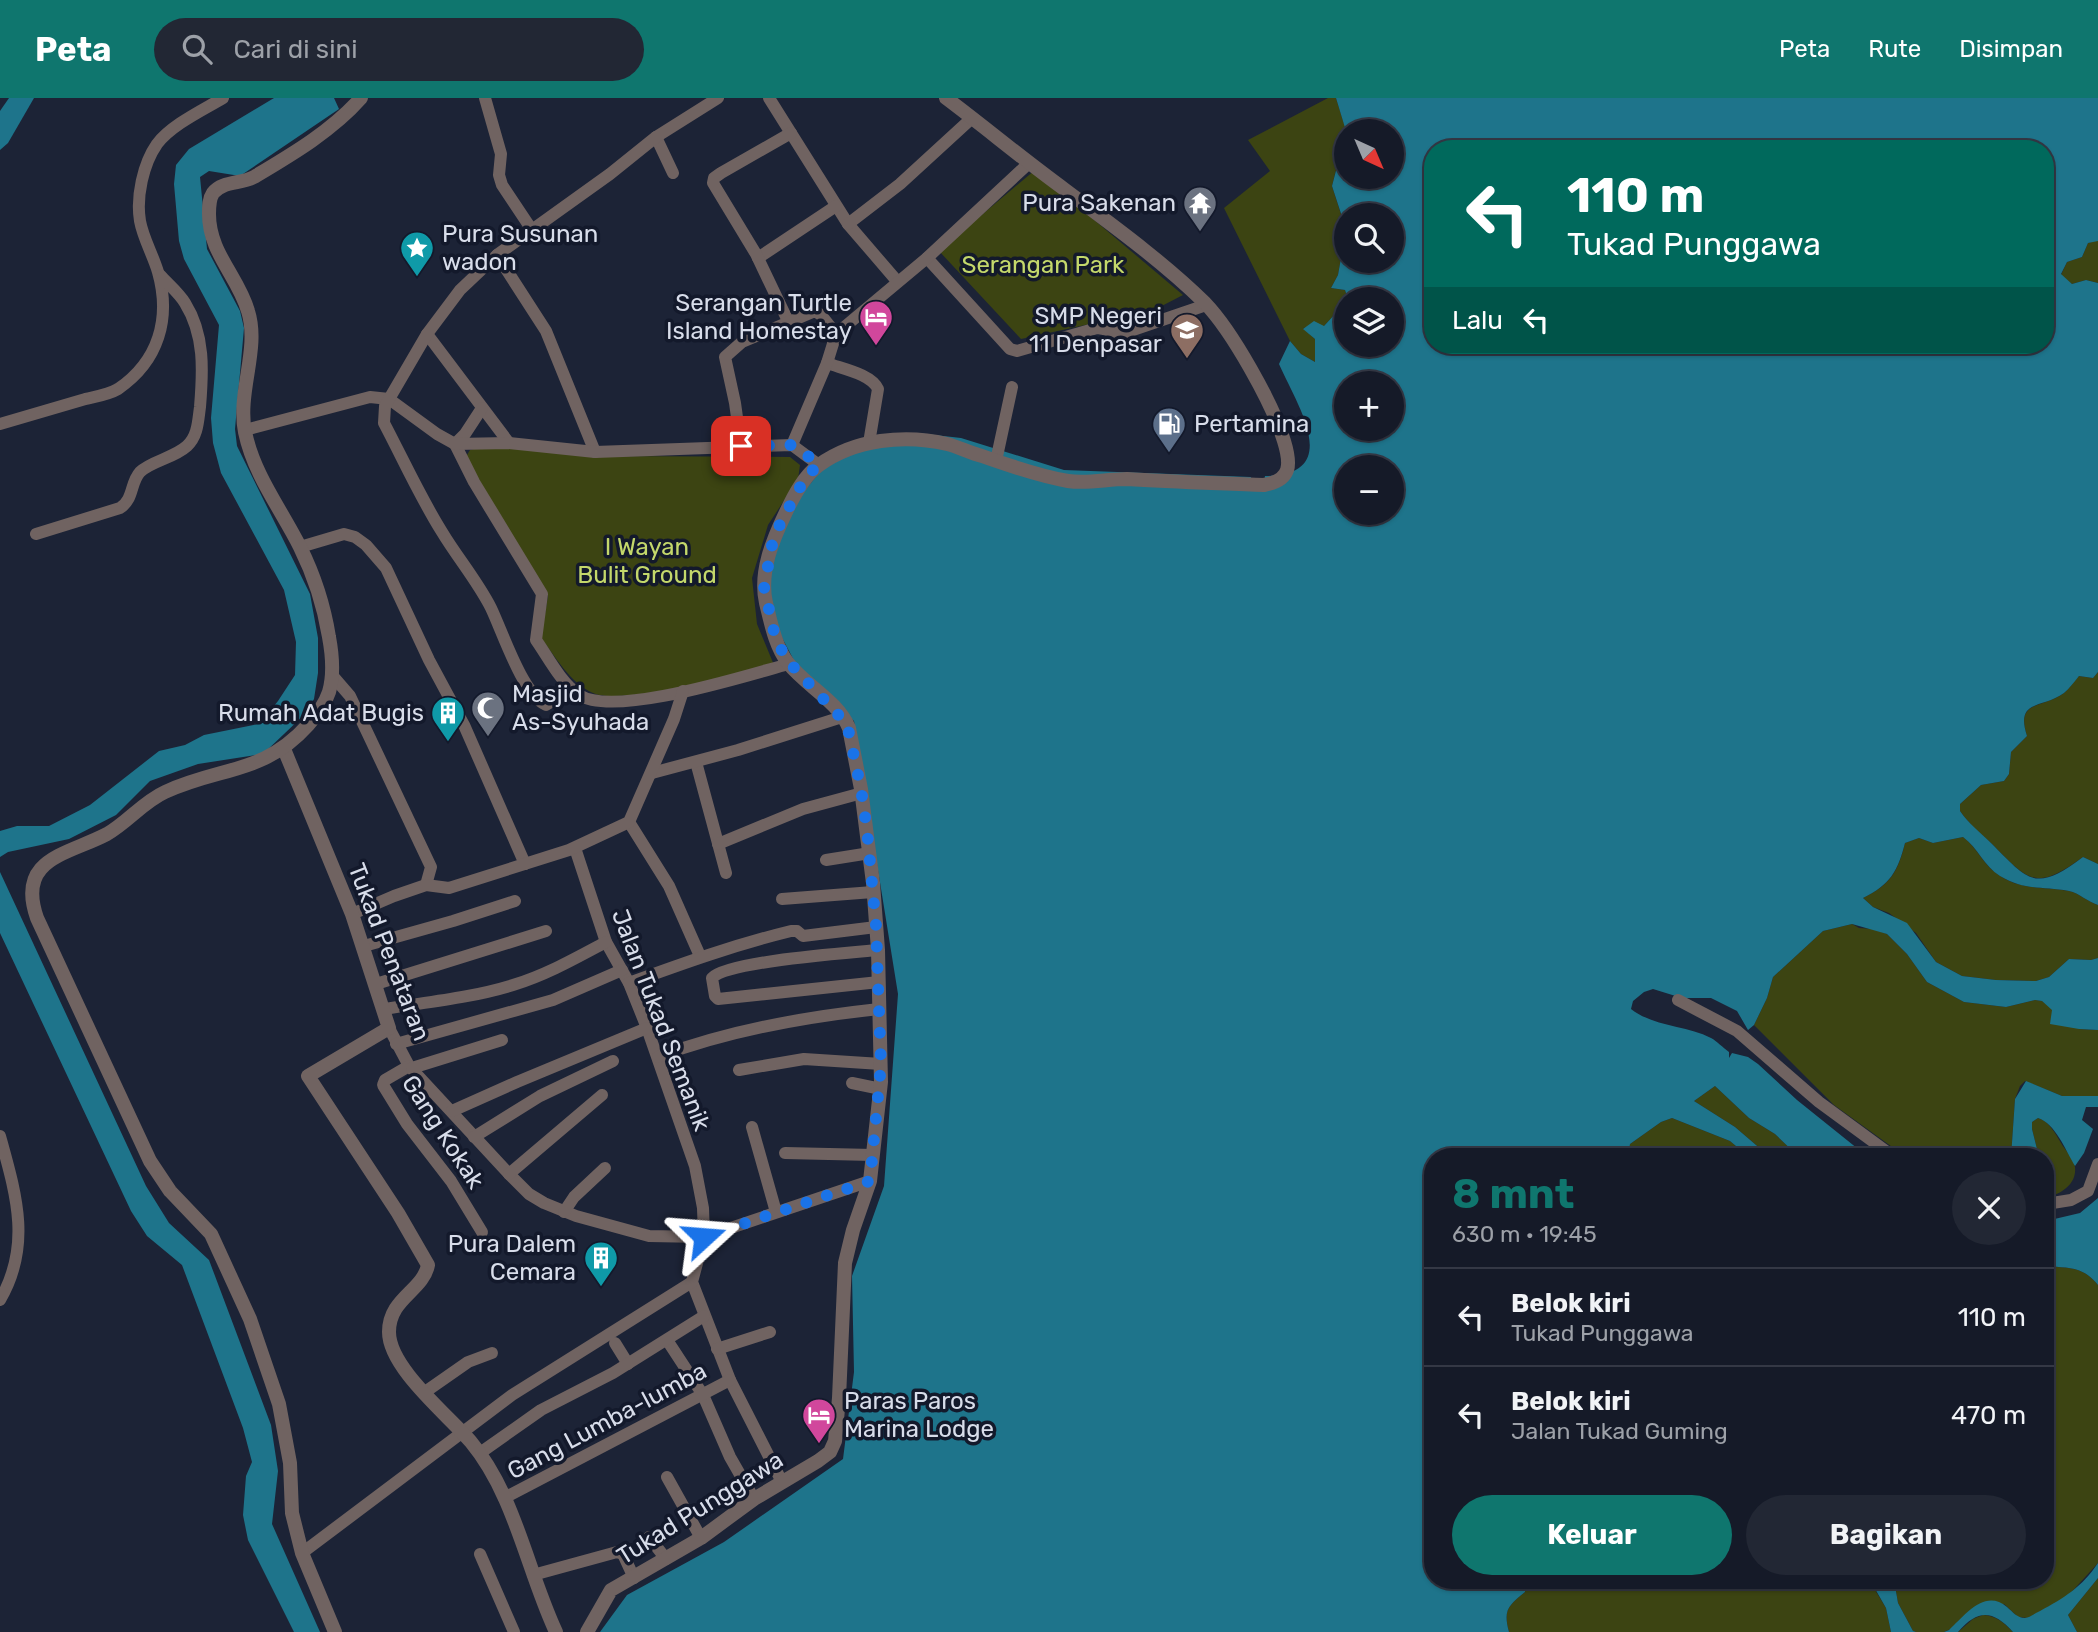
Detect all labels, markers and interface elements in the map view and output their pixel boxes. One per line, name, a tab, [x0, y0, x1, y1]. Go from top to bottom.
search box	[154, 18, 644, 81]
text: Peta	[35, 30, 112, 69]
icon: search	[178, 30, 216, 68]
text: Cari di sini	[234, 34, 357, 65]
text: Peta	[1779, 35, 1830, 63]
text: Rute	[1868, 35, 1921, 63]
text: Disimpan	[1959, 35, 2063, 63]
north arrow	[1334, 119, 1404, 189]
map controls	[1334, 119, 1404, 525]
text: 110 m	[1567, 166, 1704, 224]
icon: left	[1452, 168, 1543, 259]
temple icon: Pura Sakenan	[1181, 184, 1219, 233]
place label: Pura Sakenan	[1022, 189, 1176, 217]
button: search	[1334, 203, 1404, 273]
place label: Pura Susunan wadon	[442, 220, 598, 276]
text: Tukad Punggawa	[1567, 225, 1821, 263]
place icon: Pura Susunan wadon	[398, 229, 436, 278]
park label: Serangan Park	[961, 251, 1125, 279]
button: layers	[1334, 287, 1404, 357]
place label: Serangan Turtle Island Homestay	[666, 289, 852, 345]
hotel icon: Serangan Turtle Island Homestay	[857, 298, 895, 347]
icon: left	[1517, 301, 1555, 339]
place label: SMP Negeri 11 Denpasar	[1029, 302, 1162, 358]
text: Lalu	[1452, 305, 1503, 336]
school or university icon: SMP Negeri 11 Denpasar	[1168, 311, 1206, 360]
button: +	[1334, 371, 1404, 441]
fuel station icon: Pertamina	[1150, 405, 1188, 454]
place label: Pertamina	[1194, 410, 1309, 438]
pin	[711, 416, 771, 476]
icon: arrive	[722, 427, 760, 465]
button: −	[1334, 455, 1404, 525]
park label: I Wayan Bulit Ground	[577, 533, 717, 589]
place label: Masjid As-Syuhada	[512, 680, 649, 736]
mosque icon: Masjid As-Syuhada	[469, 689, 507, 738]
building icon: Rumah Adat Bugis	[429, 694, 467, 743]
place label: Rumah Adat Bugis	[218, 699, 424, 727]
street label: Tukad Penataran	[342, 859, 436, 1045]
street label: Jalan Tukad Semanik	[606, 905, 716, 1135]
street label: Gang Kokak	[396, 1070, 490, 1194]
text: 8 mnt	[1452, 1169, 1574, 1219]
button: close	[1952, 1171, 2026, 1245]
position arrow	[667, 1200, 741, 1274]
text: 630 m · 19:45	[1452, 1220, 1597, 1248]
place label: Pura Dalem Cemara	[448, 1230, 576, 1286]
building icon: Pura Dalem Cemara	[582, 1239, 620, 1288]
text: Belok kiri	[1511, 1288, 1631, 1319]
icon: left	[1452, 1298, 1490, 1336]
text: 110 m	[1958, 1302, 2026, 1333]
text: Tukad Punggawa	[1511, 1319, 1693, 1347]
street label: Gang Lumba-lumba	[503, 1357, 711, 1485]
text: Belok kiri	[1511, 1386, 1631, 1417]
place label: Paras Paros Marina Lodge	[844, 1387, 994, 1443]
hotel icon: Paras Paros Marina Lodge	[800, 1396, 838, 1445]
icon: left	[1452, 1396, 1490, 1434]
text: 470 m	[1951, 1400, 2026, 1431]
text: Jalan Tukad Guming	[1511, 1417, 1728, 1445]
street label: Tukad Punggawa	[612, 1446, 788, 1570]
button: Keluar	[1452, 1495, 1732, 1575]
button: Bagikan	[1746, 1495, 2026, 1575]

